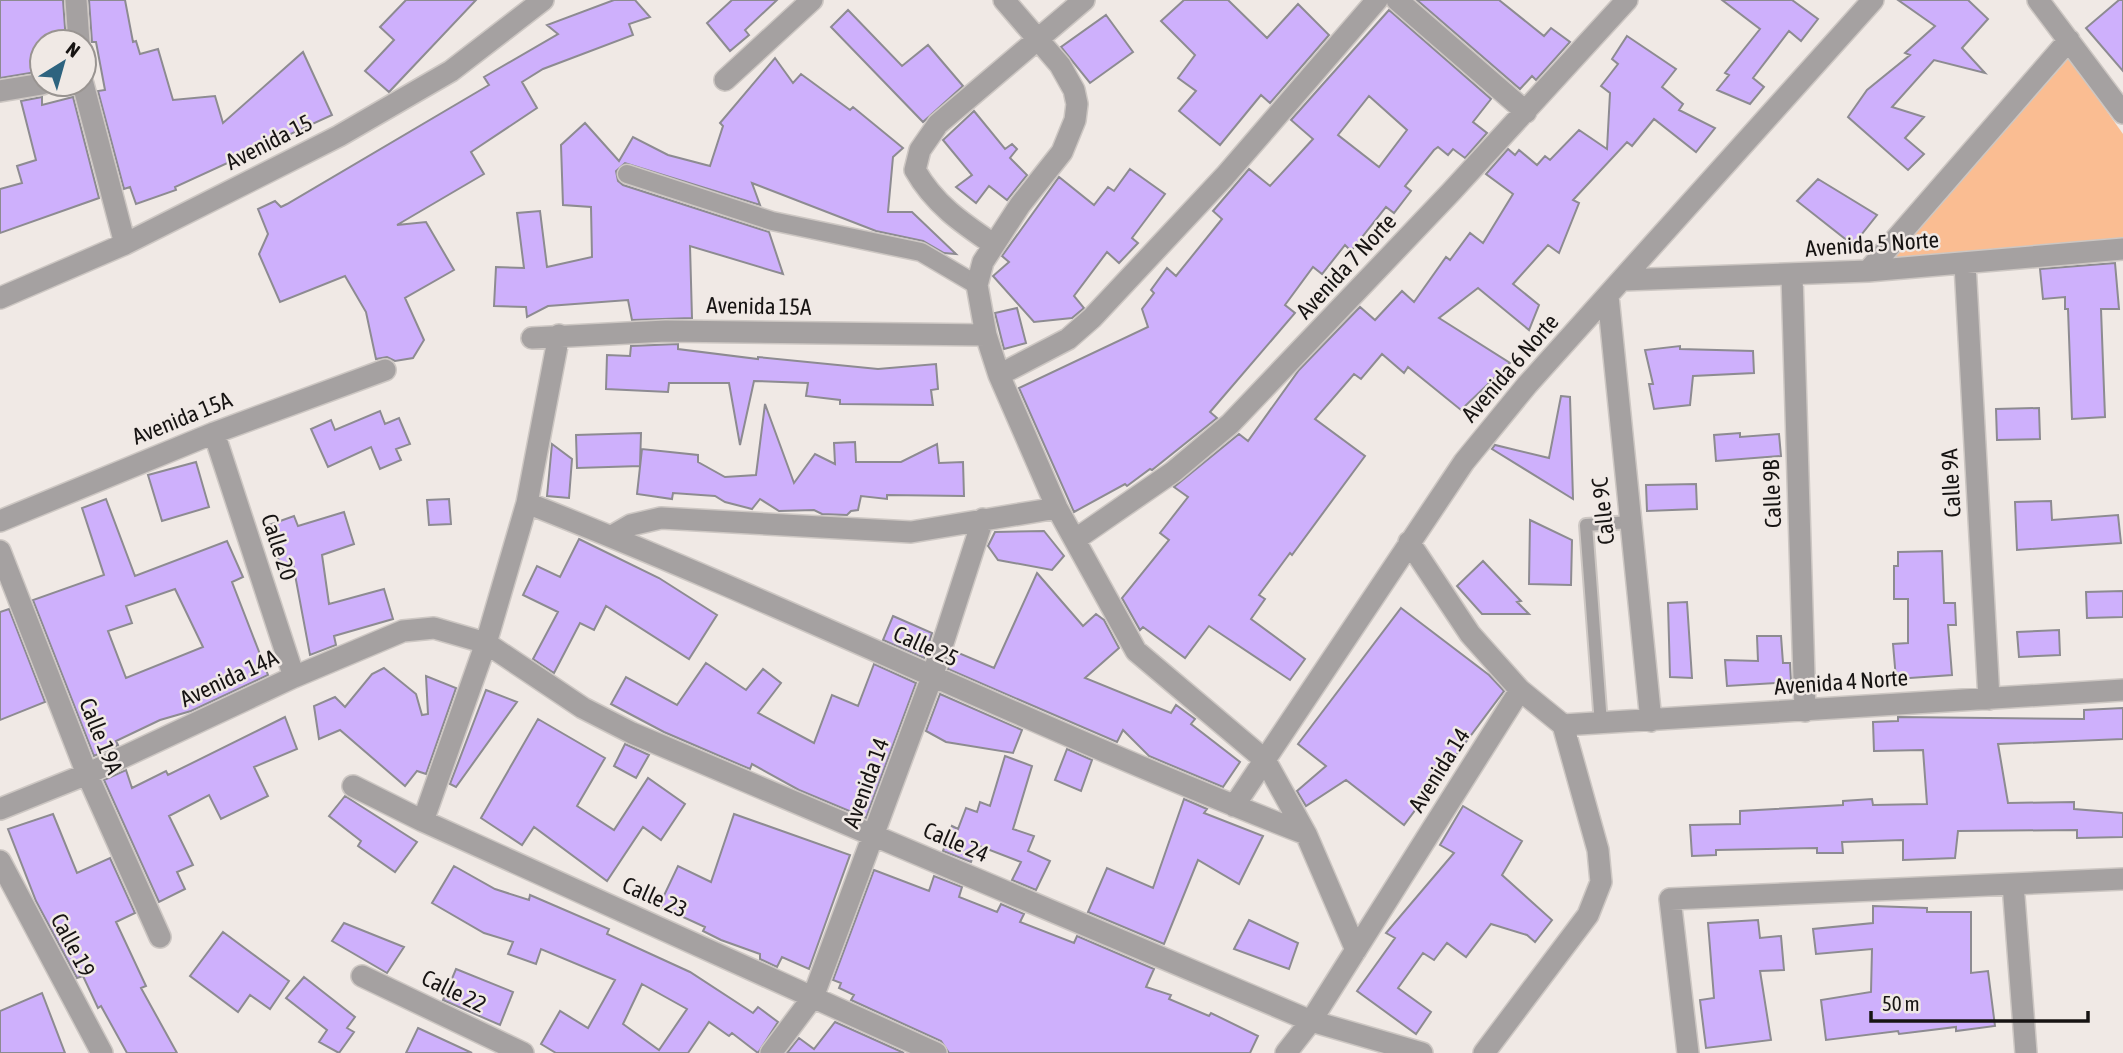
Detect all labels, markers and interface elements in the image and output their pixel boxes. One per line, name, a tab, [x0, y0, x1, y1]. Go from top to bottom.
north arrow	[28, 28, 98, 98]
text: N	[62, 37, 84, 62]
street label: Avenida 15	[221, 109, 317, 175]
street label: Avenida 7 Norte	[1291, 208, 1401, 324]
street label: Avenida 5 Norte	[1804, 226, 1940, 262]
street label: Avenida 15A	[706, 292, 812, 320]
street label: Avenida 6 Norte	[1456, 309, 1564, 427]
street label: Avenida 15A	[128, 386, 236, 450]
street label: Calle 9A	[1936, 447, 1966, 518]
street label: Calle 9B	[1758, 459, 1786, 529]
street label: Calle 9C	[1587, 476, 1619, 546]
street label: Calle 20	[256, 511, 302, 583]
street label: Calle 25	[890, 620, 962, 672]
street label: Avenida 14A	[176, 644, 283, 712]
street label: Avenida 4 Norte	[1773, 664, 1909, 700]
street label: Calle 19A	[74, 694, 128, 778]
street label: Avenida 14	[1403, 723, 1475, 817]
street label: Avenida 14	[838, 734, 894, 832]
street label: Calle 24	[920, 817, 992, 867]
street label: Calle 23	[619, 871, 691, 923]
street label: Calle 19	[46, 909, 100, 981]
street label: Calle 22	[418, 964, 490, 1018]
scale bar	[1871, 979, 2088, 1023]
text: 50 m	[1882, 991, 1920, 1015]

